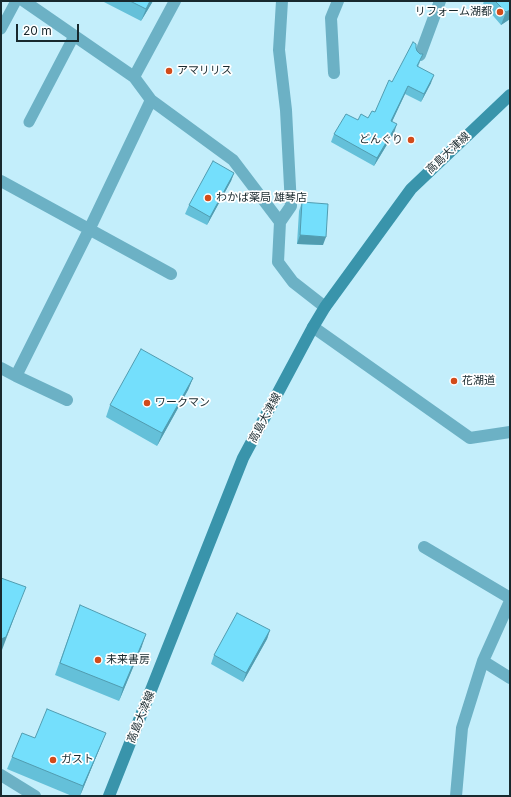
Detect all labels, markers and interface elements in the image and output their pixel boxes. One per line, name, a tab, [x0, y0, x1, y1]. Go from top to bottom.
place label: リフォーム湖都	[415, 5, 492, 19]
marker: リフォーム湖都	[495, 7, 505, 17]
scale bar	[18, 16, 81, 42]
text: 20 m	[23, 23, 52, 38]
place label: アマリリス	[177, 64, 232, 78]
marker: アマリリス	[164, 66, 174, 76]
street label: 高島大津線	[423, 129, 473, 177]
place label: どんぐり	[359, 133, 403, 147]
marker: どんぐり	[406, 135, 416, 145]
place label: わかば薬局 雄琴店	[216, 191, 307, 205]
marker: わかば薬局 雄琴店	[203, 193, 213, 203]
place label: 花湖道	[462, 374, 495, 388]
marker: 花湖道	[449, 376, 459, 386]
street label: 高島大津線	[246, 391, 284, 445]
place label: ワークマン	[155, 396, 210, 410]
marker: ワークマン	[142, 398, 152, 408]
place label: 未来書房	[106, 653, 150, 667]
marker: 未来書房	[93, 655, 103, 665]
street label: 高島大津線	[125, 689, 157, 745]
place label: ガスト	[61, 753, 94, 767]
marker: ガスト	[48, 755, 58, 765]

